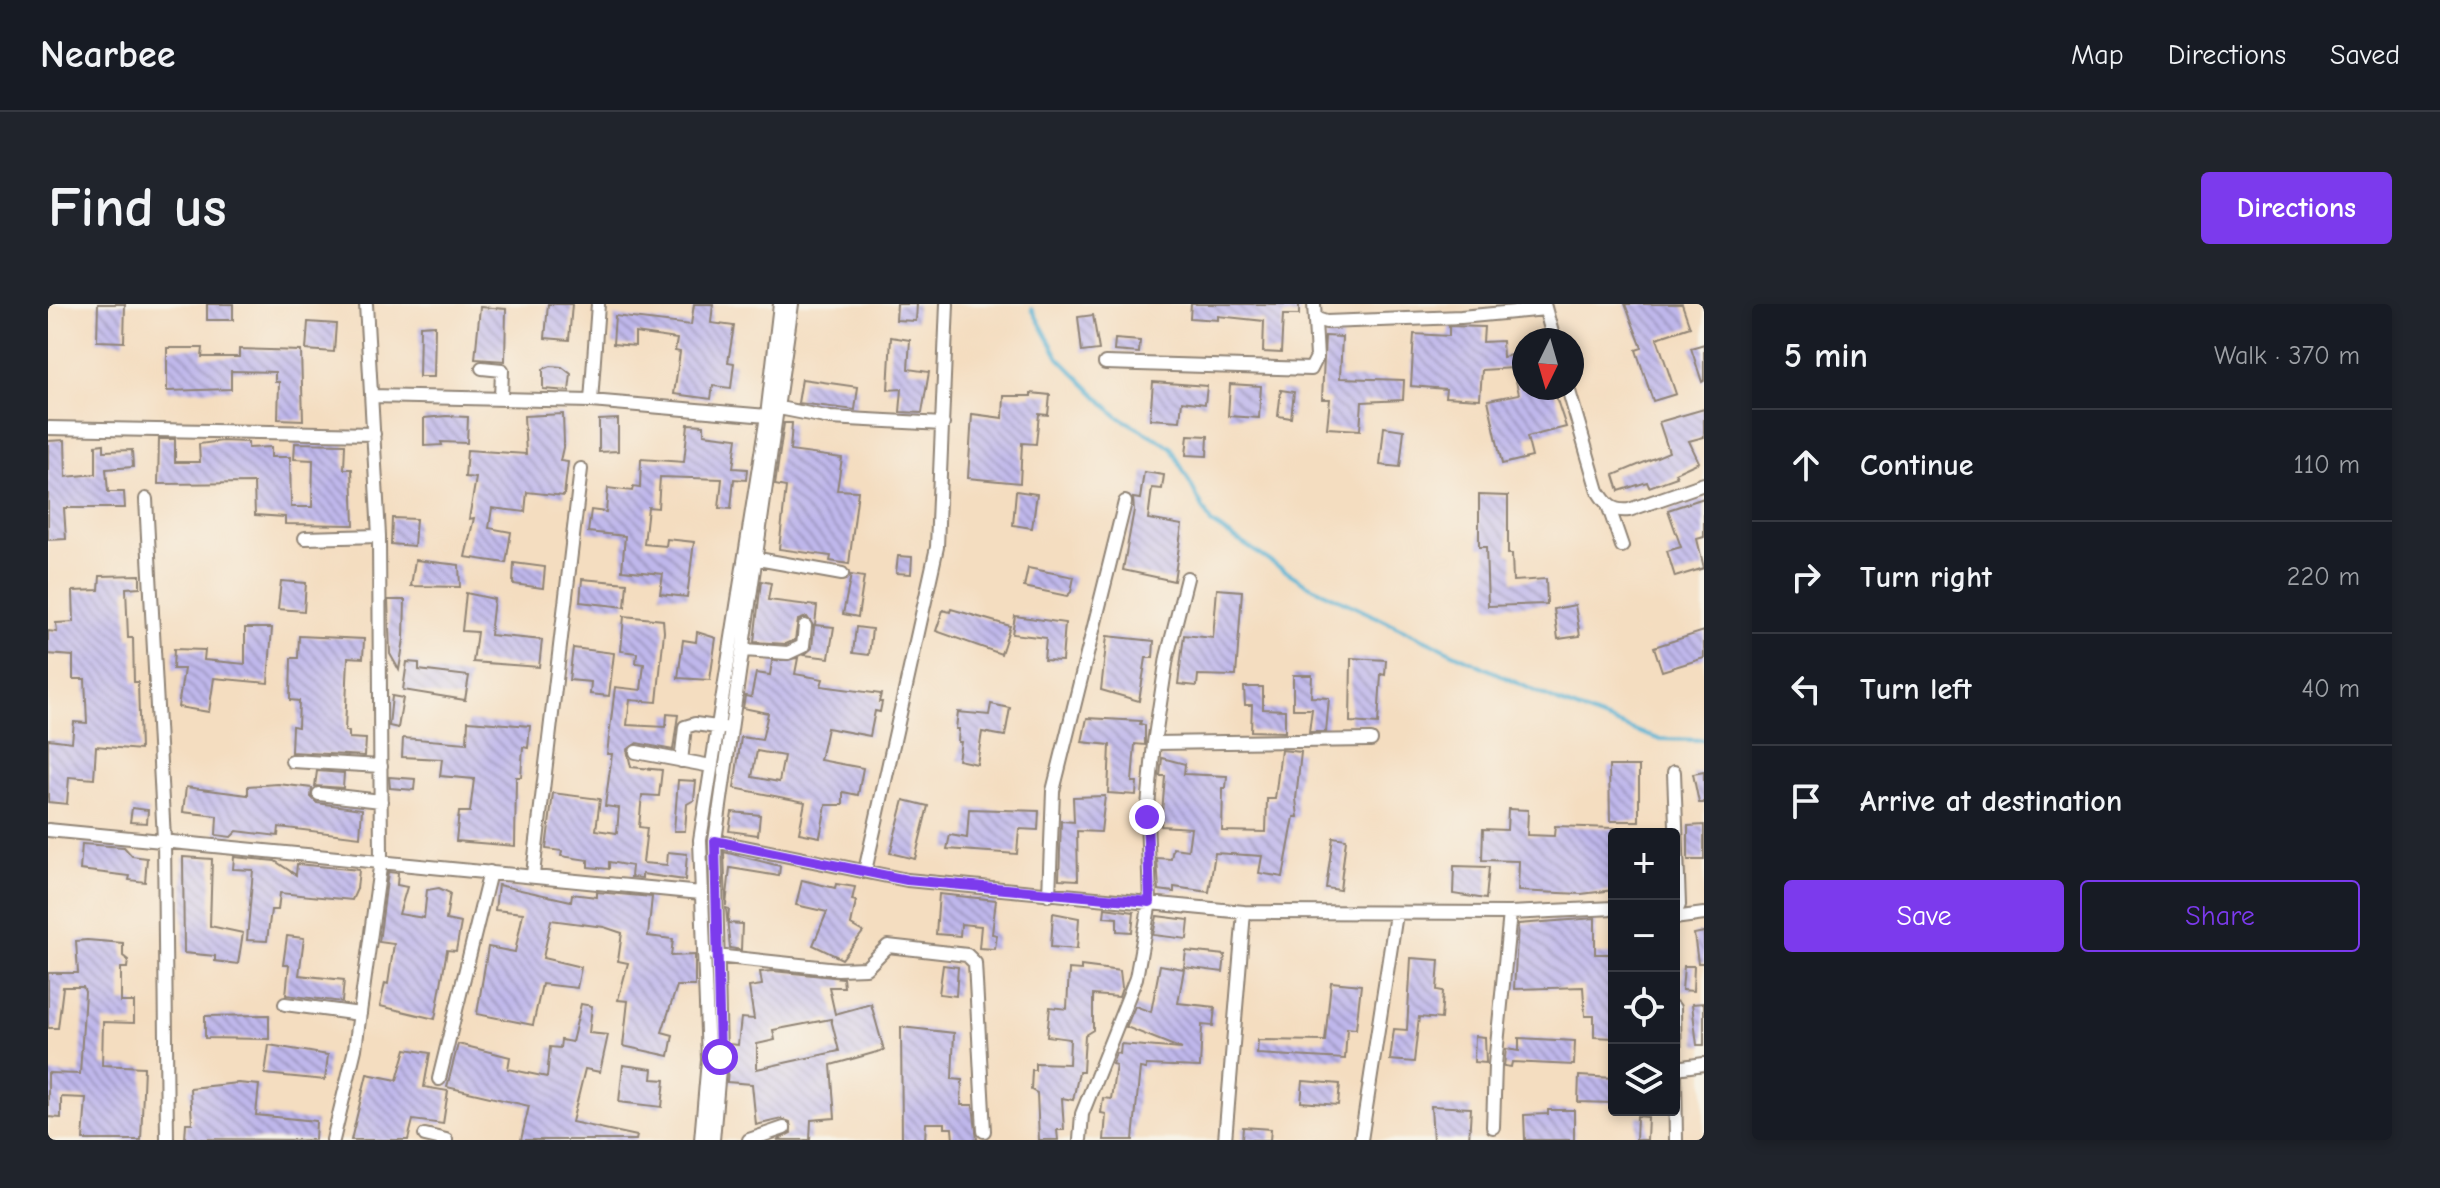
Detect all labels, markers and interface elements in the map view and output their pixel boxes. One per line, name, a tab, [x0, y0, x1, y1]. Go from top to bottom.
text: Nearbee	[40, 33, 175, 77]
text: Map	[2071, 39, 2124, 71]
text: Directions	[2168, 39, 2286, 71]
text: Saved	[2330, 39, 2400, 71]
button: Directions	[2201, 172, 2392, 244]
text: Find us	[48, 176, 227, 240]
north arrow	[1512, 328, 1584, 400]
text: 5 min	[1784, 336, 1868, 376]
text: Walk · 370 m	[2214, 341, 2360, 371]
icon: ahead	[1784, 443, 1828, 487]
text: Continue	[1860, 448, 1974, 483]
text: 110 m	[2293, 450, 2360, 480]
icon: right	[1784, 555, 1828, 599]
text: Turn right	[1860, 560, 1992, 595]
text: 220 m	[2287, 562, 2360, 592]
icon: left	[1784, 667, 1828, 711]
text: Turn left	[1860, 672, 1972, 707]
text: 40 m	[2301, 674, 2360, 704]
icon: arrive	[1784, 779, 1828, 823]
text: Arrive at destination	[1860, 784, 2122, 819]
route end	[1129, 799, 1165, 835]
map controls	[1608, 828, 1680, 1116]
button: +	[1608, 828, 1680, 900]
button: Save	[1784, 880, 2064, 952]
button: Share	[2080, 880, 2360, 952]
button: −	[1608, 900, 1680, 972]
button: locate	[1608, 972, 1680, 1044]
route start	[702, 1039, 738, 1075]
button: layers	[1608, 1044, 1680, 1116]

